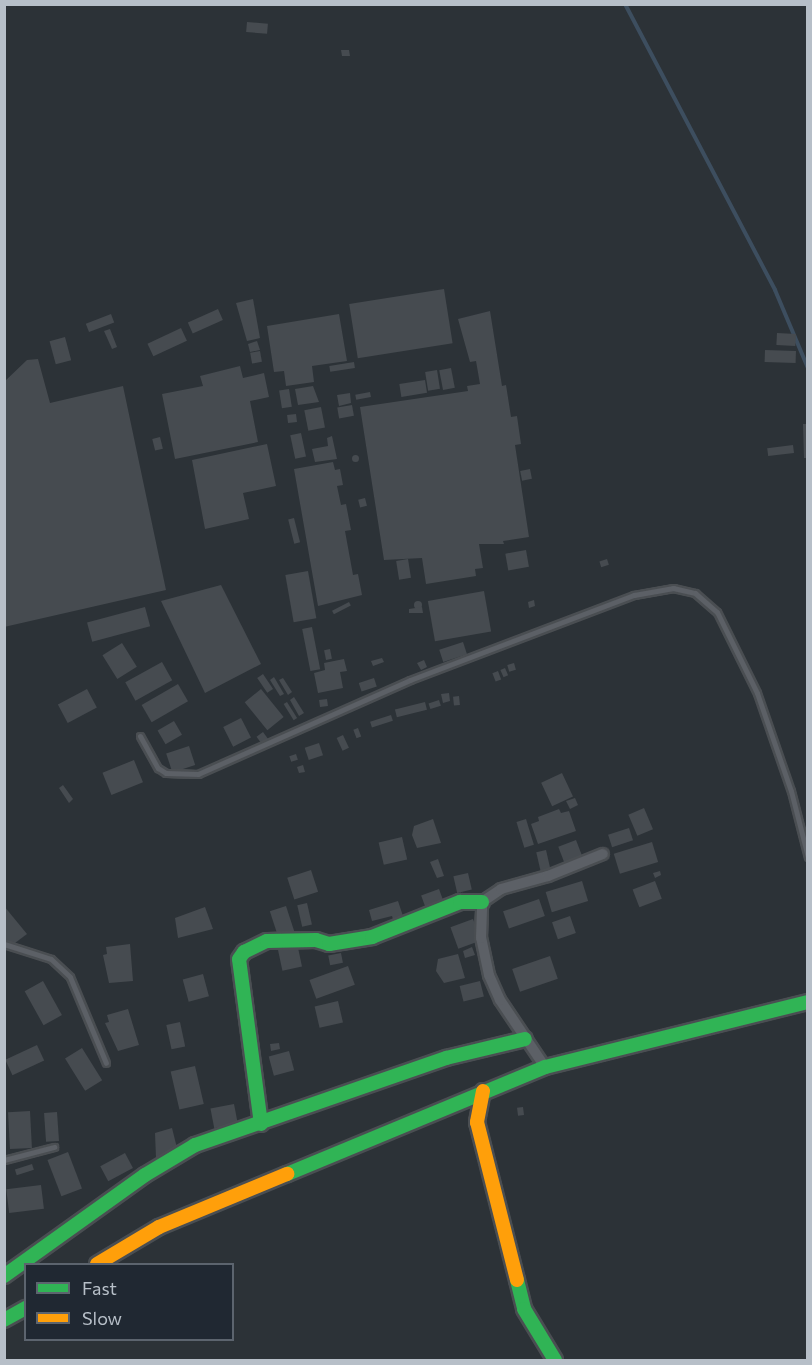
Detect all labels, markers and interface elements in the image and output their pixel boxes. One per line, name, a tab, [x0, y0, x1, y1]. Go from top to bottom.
legend	[24, 1263, 234, 1341]
text: Fast	[82, 1277, 117, 1299]
text: Slow	[82, 1307, 122, 1329]

